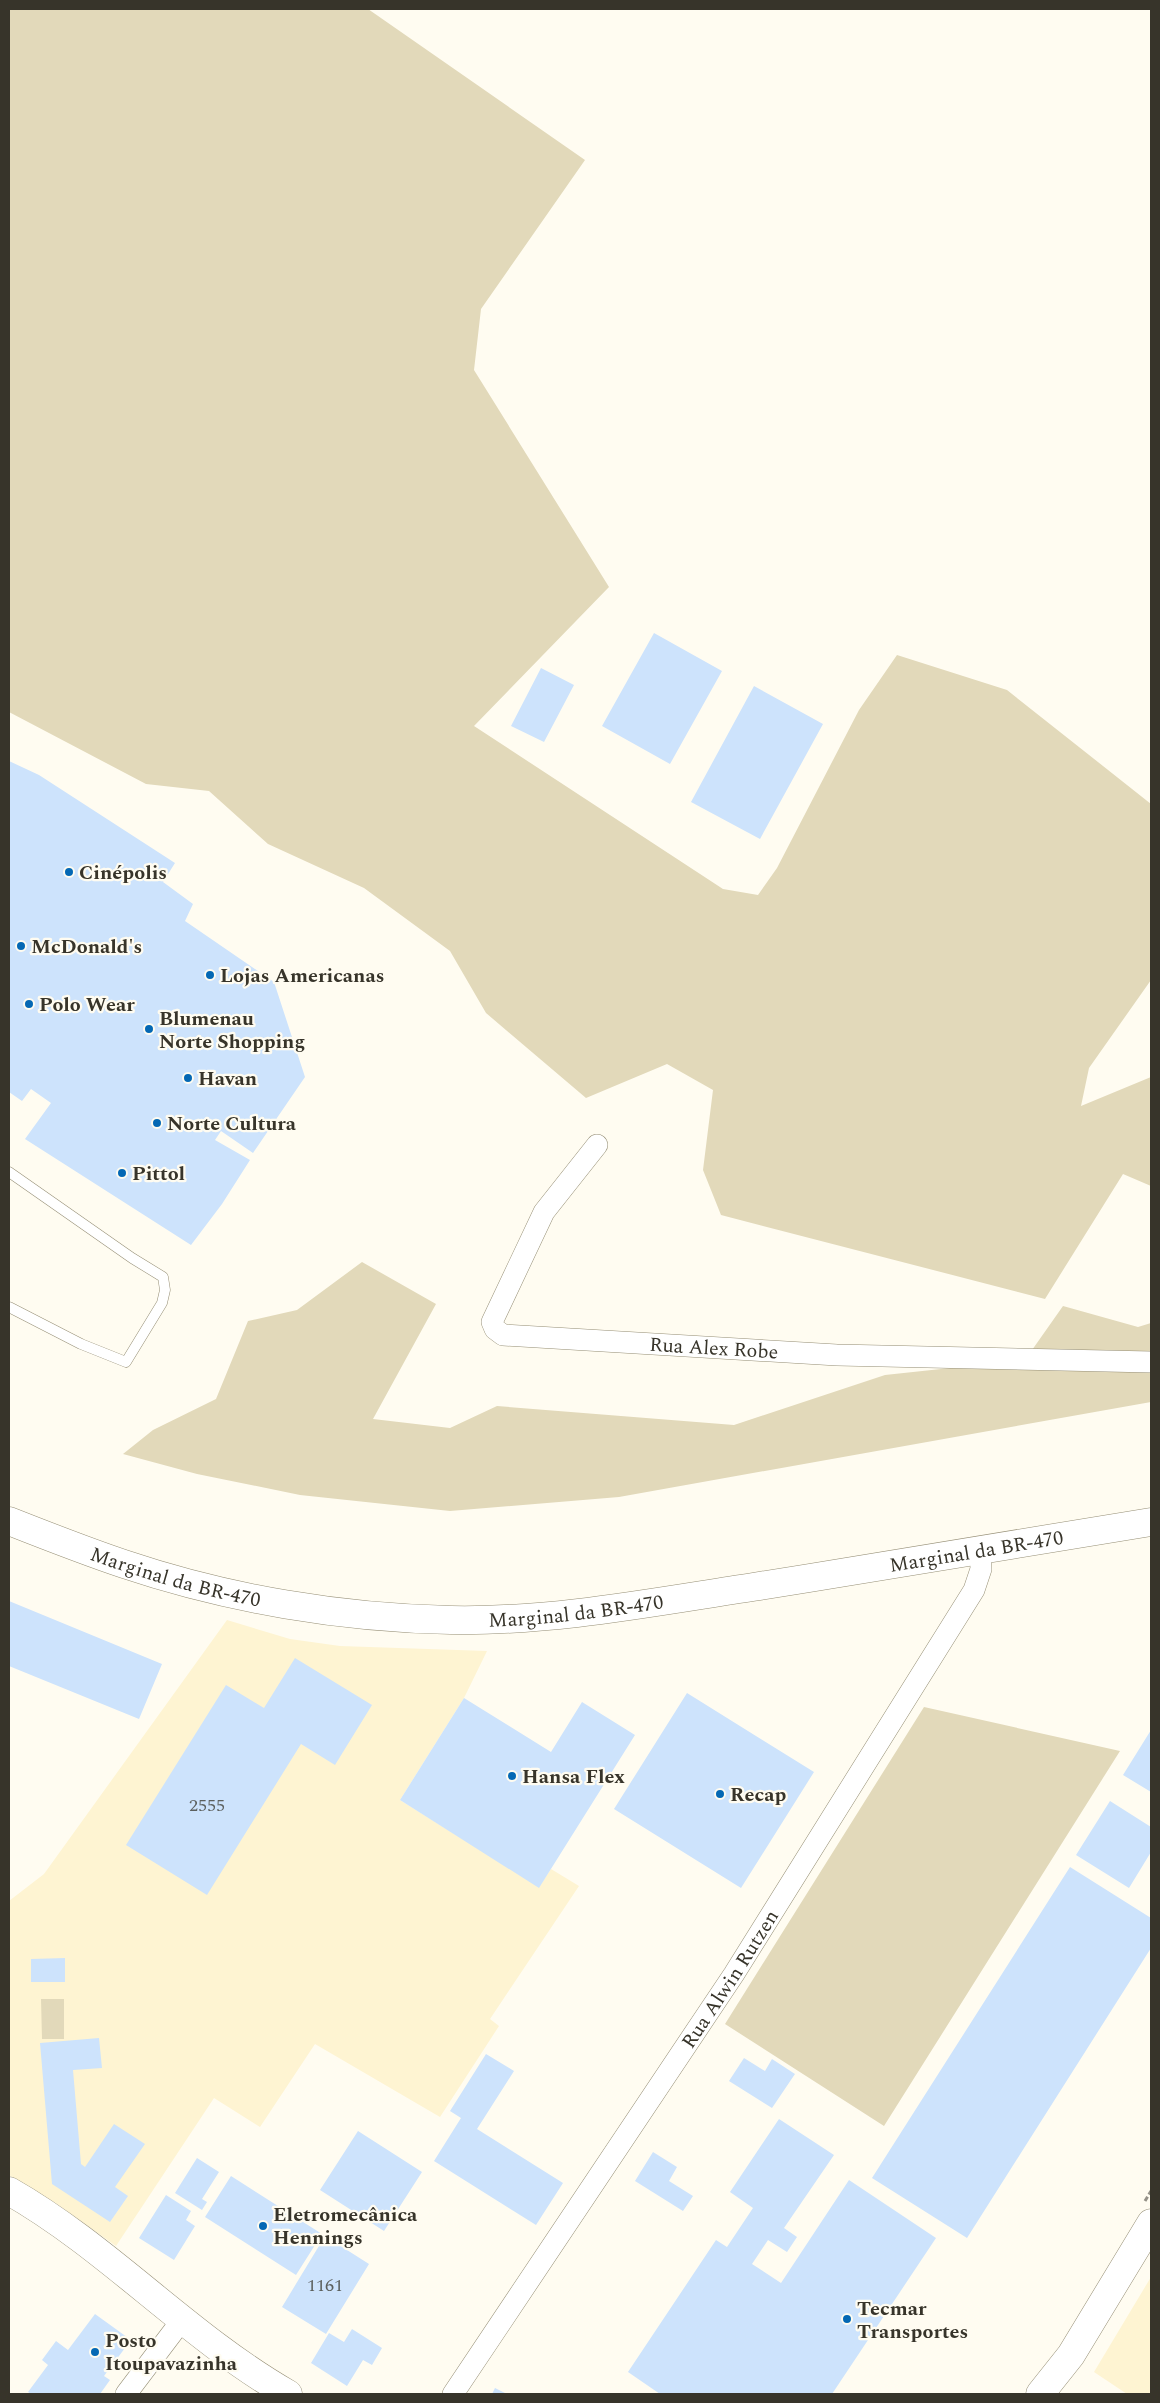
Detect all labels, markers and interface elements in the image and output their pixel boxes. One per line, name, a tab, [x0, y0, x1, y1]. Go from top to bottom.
place label: Cinépolis	[79, 858, 167, 888]
marker: Cinépolis	[63, 866, 75, 878]
place label: McDonald's	[31, 932, 142, 962]
marker: McDonald's	[15, 940, 27, 952]
place label: Lojas Americanas	[220, 961, 384, 991]
marker: Lojas Americanas	[204, 969, 216, 981]
place label: Polo Wear	[39, 990, 135, 1020]
marker: Polo Wear	[23, 998, 35, 1010]
place label: Blumenau Norte Shopping	[159, 1004, 305, 1057]
marker: Blumenau Norte Shopping	[143, 1023, 155, 1035]
place label: Havan	[198, 1064, 257, 1094]
marker: Havan	[182, 1072, 194, 1084]
place label: Norte Cultura	[167, 1109, 297, 1139]
marker: Norte Cultura	[151, 1117, 163, 1129]
place label: Pittol	[132, 1159, 185, 1189]
marker: Pittol	[116, 1167, 128, 1179]
street label: Rua Alex Robe	[648, 1330, 779, 1367]
street label: Marginal da BR-470	[887, 1523, 1066, 1581]
street label: Marginal da BR-470	[86, 1539, 263, 1615]
street label: Marginal da BR-470	[488, 1587, 665, 1636]
place label: Hansa Flex	[522, 1762, 625, 1792]
marker: Hansa Flex	[506, 1770, 518, 1782]
place label: Recap	[730, 1780, 787, 1810]
marker: Recap	[714, 1788, 726, 1800]
house number: 2555	[189, 1792, 225, 1819]
street label: Rua Alwin Rutzen	[674, 1904, 787, 2055]
place label: Eletromecânica Hennings	[273, 2200, 418, 2253]
marker: Eletromecânica Hennings	[257, 2220, 269, 2232]
house number: 1161	[307, 2272, 343, 2299]
place label: Tecmar Transportes	[857, 2294, 968, 2347]
marker: Tecmar Transportes	[841, 2313, 853, 2325]
place label: Posto Itoupavazinha	[105, 2326, 238, 2379]
marker: Posto Itoupavazinha	[89, 2346, 101, 2358]

